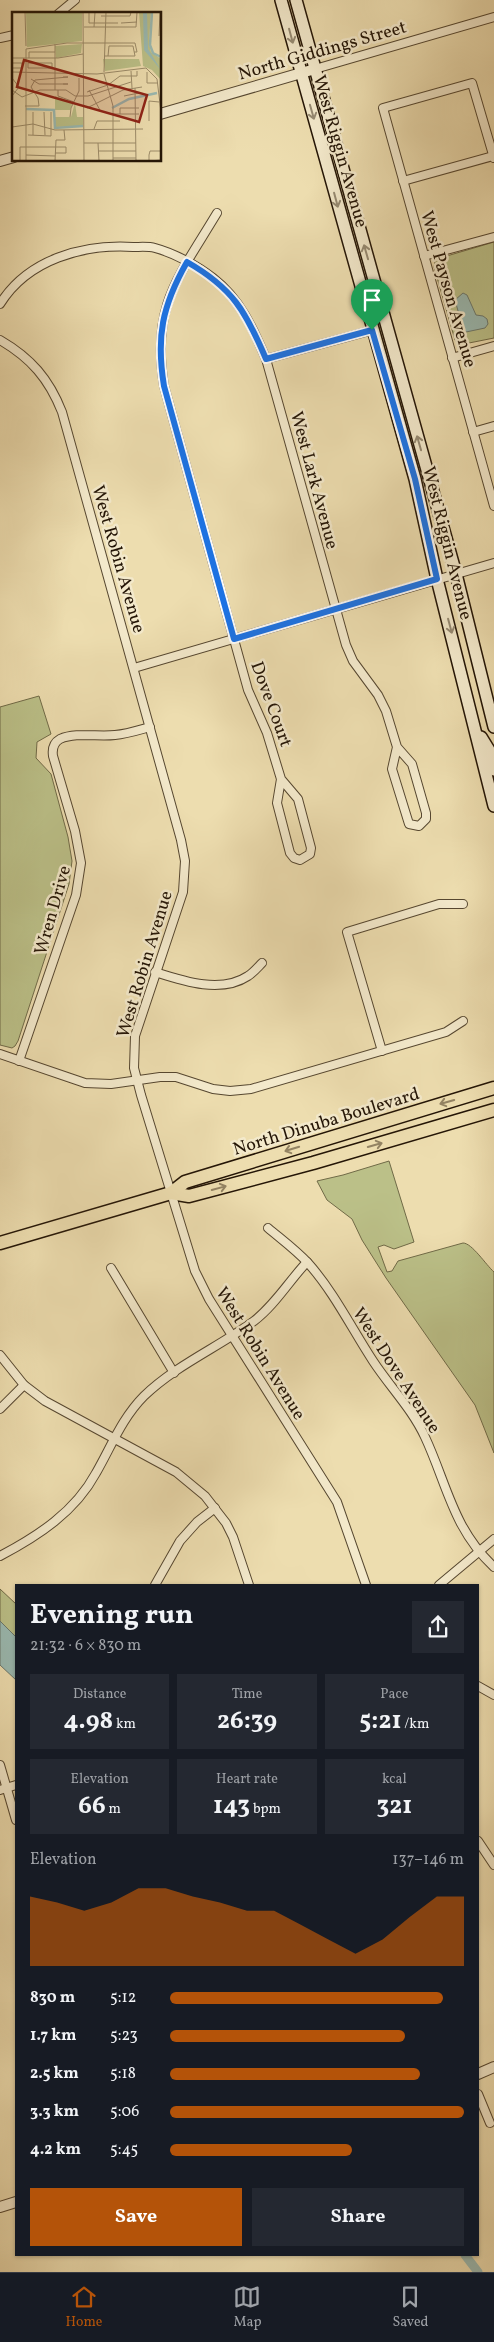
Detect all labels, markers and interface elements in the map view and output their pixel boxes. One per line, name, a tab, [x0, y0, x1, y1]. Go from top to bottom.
inset map	[12, 12, 161, 161]
street label: North Giddings Street	[235, 15, 409, 87]
one-way arrow	[286, 28, 296, 44]
street label: West Riggin Avenue	[306, 72, 373, 231]
one-way arrow	[308, 104, 318, 120]
one-way arrow	[332, 191, 342, 207]
street label: West Payson Avenue	[413, 208, 482, 371]
one-way arrow	[361, 245, 370, 261]
pin	[351, 279, 393, 330]
icon: arrive	[358, 286, 386, 314]
street label: West Lark Avenue	[283, 409, 344, 552]
one-way arrow	[414, 435, 423, 451]
street label: West Riggin Avenue	[415, 464, 478, 623]
street label: West Robin Avenue	[85, 483, 151, 636]
one-way arrow	[445, 618, 455, 634]
street label: Dove Court	[244, 658, 298, 751]
street label: Wren Drive	[29, 863, 78, 958]
street label: West Robin Avenue	[111, 888, 180, 1041]
street label: North Dinuba Boulevard	[230, 1082, 423, 1163]
one-way arrow	[440, 1098, 456, 1108]
one-way arrow	[367, 1139, 383, 1149]
one-way arrow	[284, 1144, 300, 1154]
one-way arrow	[210, 1183, 226, 1192]
street label: West Robin Avenue	[209, 1282, 311, 1425]
street label: West Dove Avenue	[346, 1303, 446, 1439]
text: Evening run	[30, 1596, 194, 1635]
button: share	[412, 1601, 464, 1653]
text: 21:32 · 6 × 830 m	[30, 1635, 141, 1657]
text: Distance	[73, 1685, 126, 1704]
text: Time	[232, 1685, 262, 1704]
text: Pace	[380, 1685, 408, 1704]
text: 4.98	[63, 1704, 113, 1739]
text: 26:39	[217, 1704, 277, 1739]
text: 5:21	[359, 1704, 401, 1739]
text: km	[113, 1715, 136, 1734]
text: /km	[401, 1715, 429, 1734]
text: Elevation	[71, 1770, 129, 1789]
text: Heart rate	[216, 1770, 278, 1789]
text: kcal	[382, 1770, 407, 1789]
text: 66	[78, 1789, 106, 1824]
text: 143	[213, 1789, 250, 1824]
text: 321	[376, 1789, 412, 1824]
text: m	[106, 1800, 121, 1819]
text: bpm	[250, 1800, 281, 1819]
text: Elevation	[30, 1849, 97, 1871]
text: 137–146 m	[392, 1849, 464, 1871]
text: 830 m	[30, 1987, 75, 2009]
text: 5:12	[110, 1987, 136, 2009]
text: 1.7 km	[30, 2025, 77, 2047]
text: 5:23	[110, 2025, 138, 2047]
text: 2.5 km	[30, 2063, 79, 2085]
text: 5:18	[110, 2063, 136, 2085]
text: 3.3 km	[30, 2101, 79, 2123]
text: 5:06	[110, 2101, 139, 2123]
text: 4.2 km	[30, 2139, 81, 2161]
text: 5:45	[110, 2139, 138, 2161]
button: Save	[30, 2188, 242, 2246]
button: Share	[252, 2188, 464, 2246]
tab: Home	[65, 2283, 103, 2332]
tab: Map	[233, 2283, 261, 2332]
tab: Saved	[392, 2283, 429, 2332]

